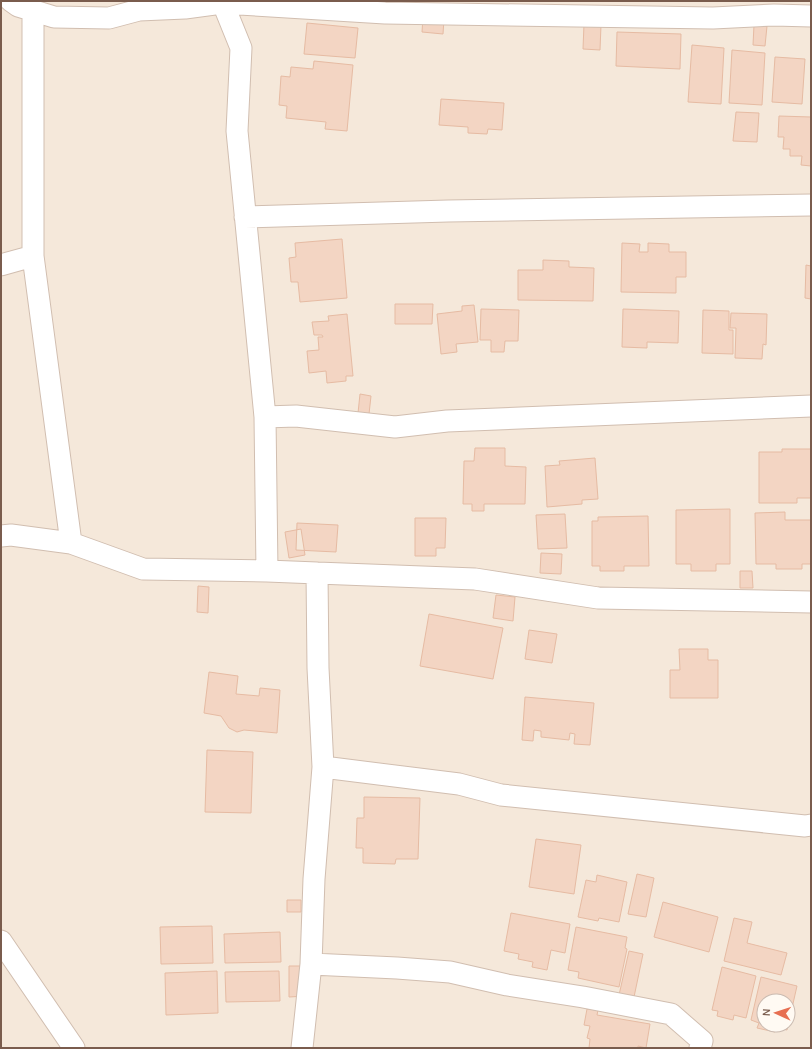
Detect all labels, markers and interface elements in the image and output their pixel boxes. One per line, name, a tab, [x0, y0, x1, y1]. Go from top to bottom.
north arrow	[756, 993, 796, 1033]
text: N	[760, 1008, 773, 1017]

